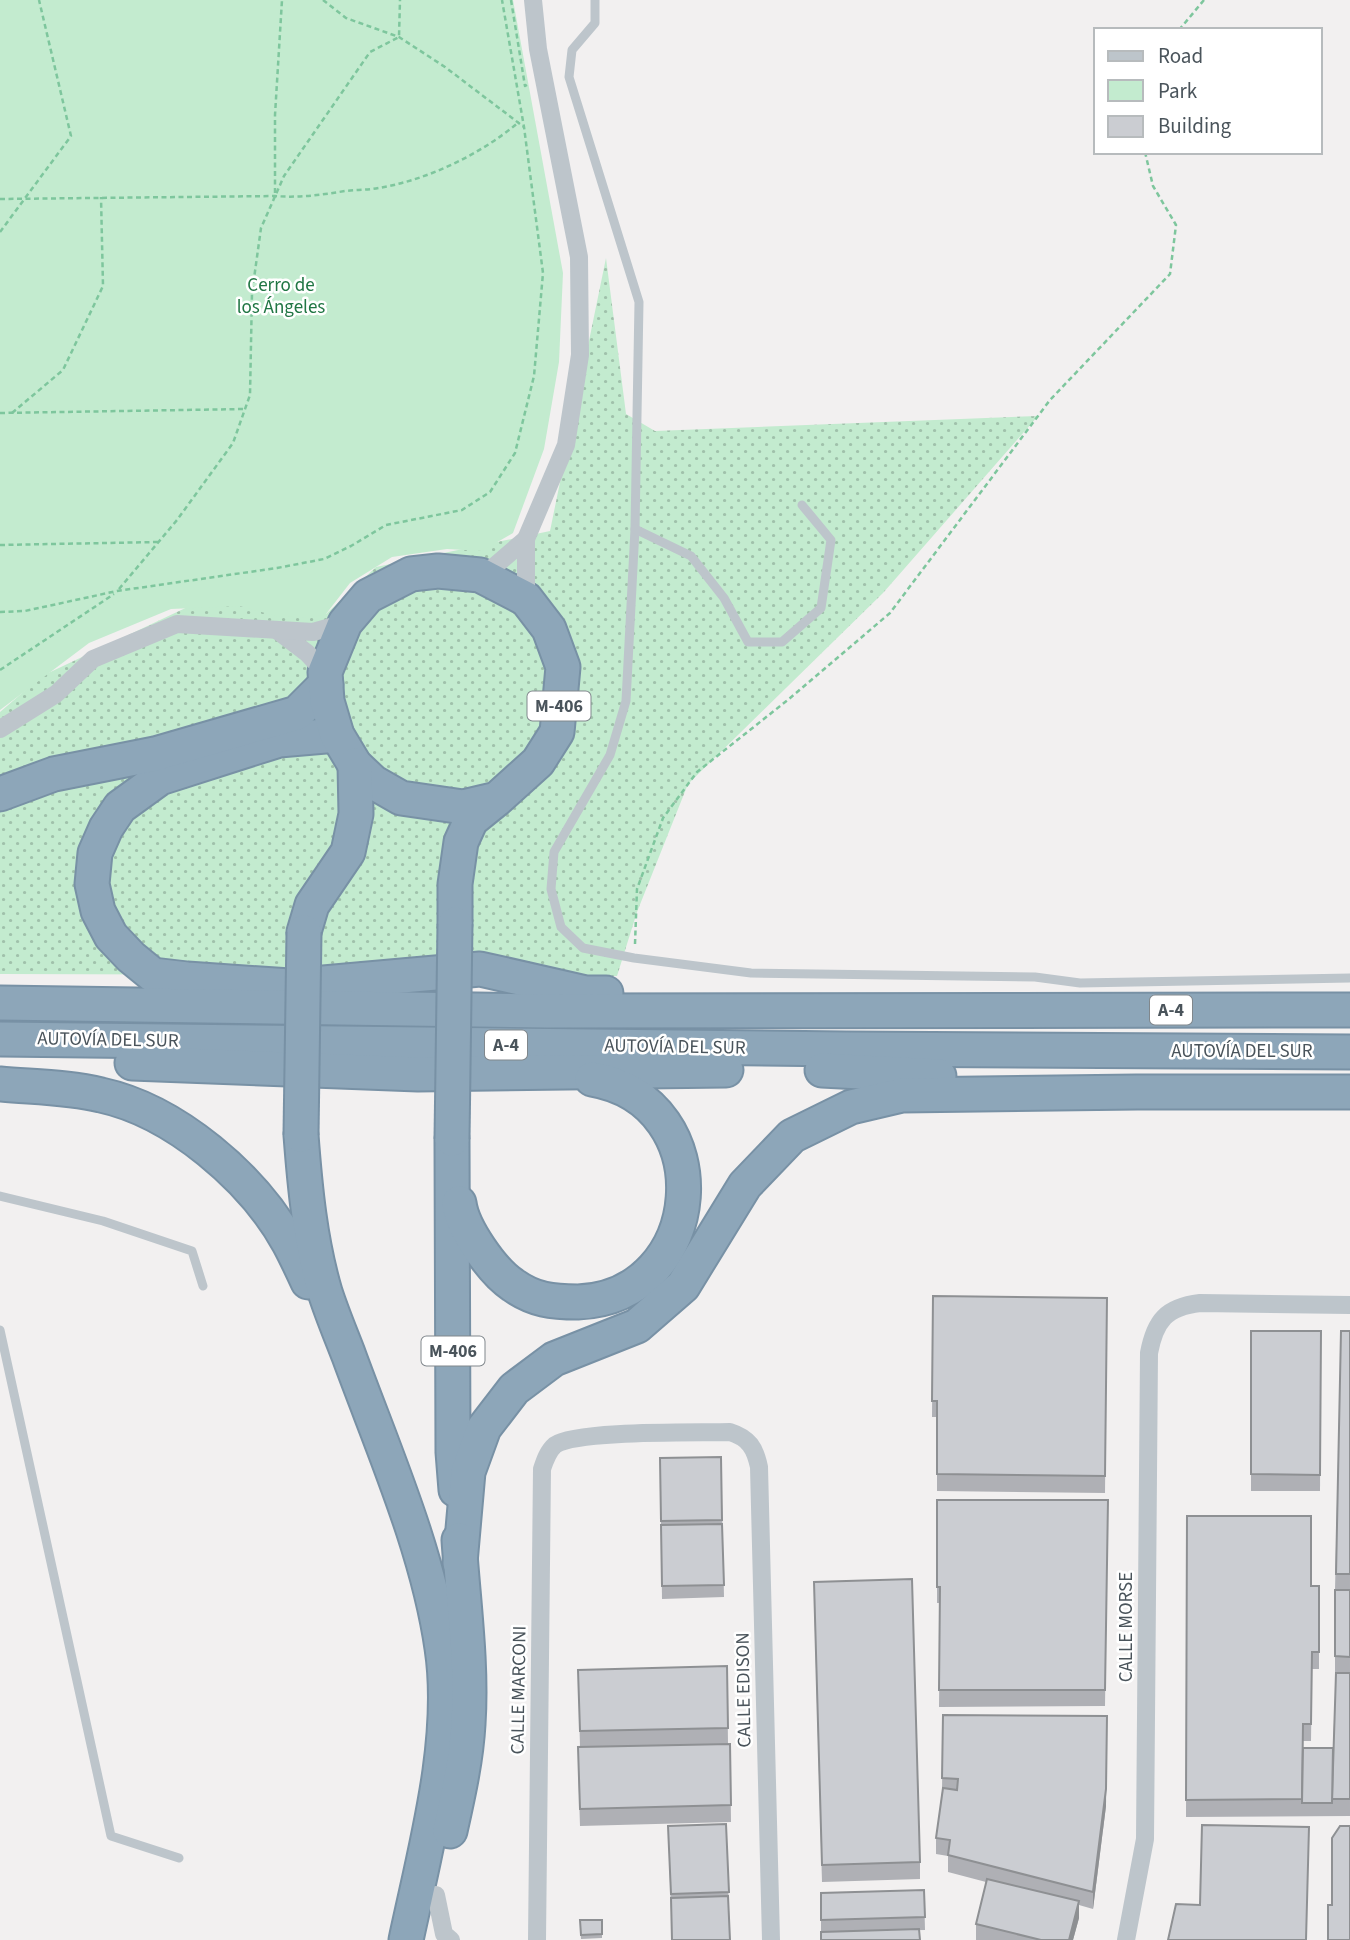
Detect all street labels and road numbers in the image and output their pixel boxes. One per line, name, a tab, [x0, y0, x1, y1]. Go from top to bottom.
road number: M-406	[528, 692, 590, 720]
road number: A-4	[1150, 995, 1192, 1024]
street label: AUTOVÍA DEL SUR	[37, 1025, 179, 1055]
road number: A-4	[485, 1030, 527, 1060]
street label: AUTOVÍA DEL SUR	[604, 1032, 746, 1062]
street label: AUTOVÍA DEL SUR	[1171, 1038, 1313, 1065]
road number: M-406	[421, 1336, 484, 1366]
street label: CALLE MORSE	[1113, 1572, 1140, 1682]
street label: CALLE MARCONI	[504, 1625, 534, 1755]
street label: CALLE EDISON	[729, 1632, 759, 1748]

